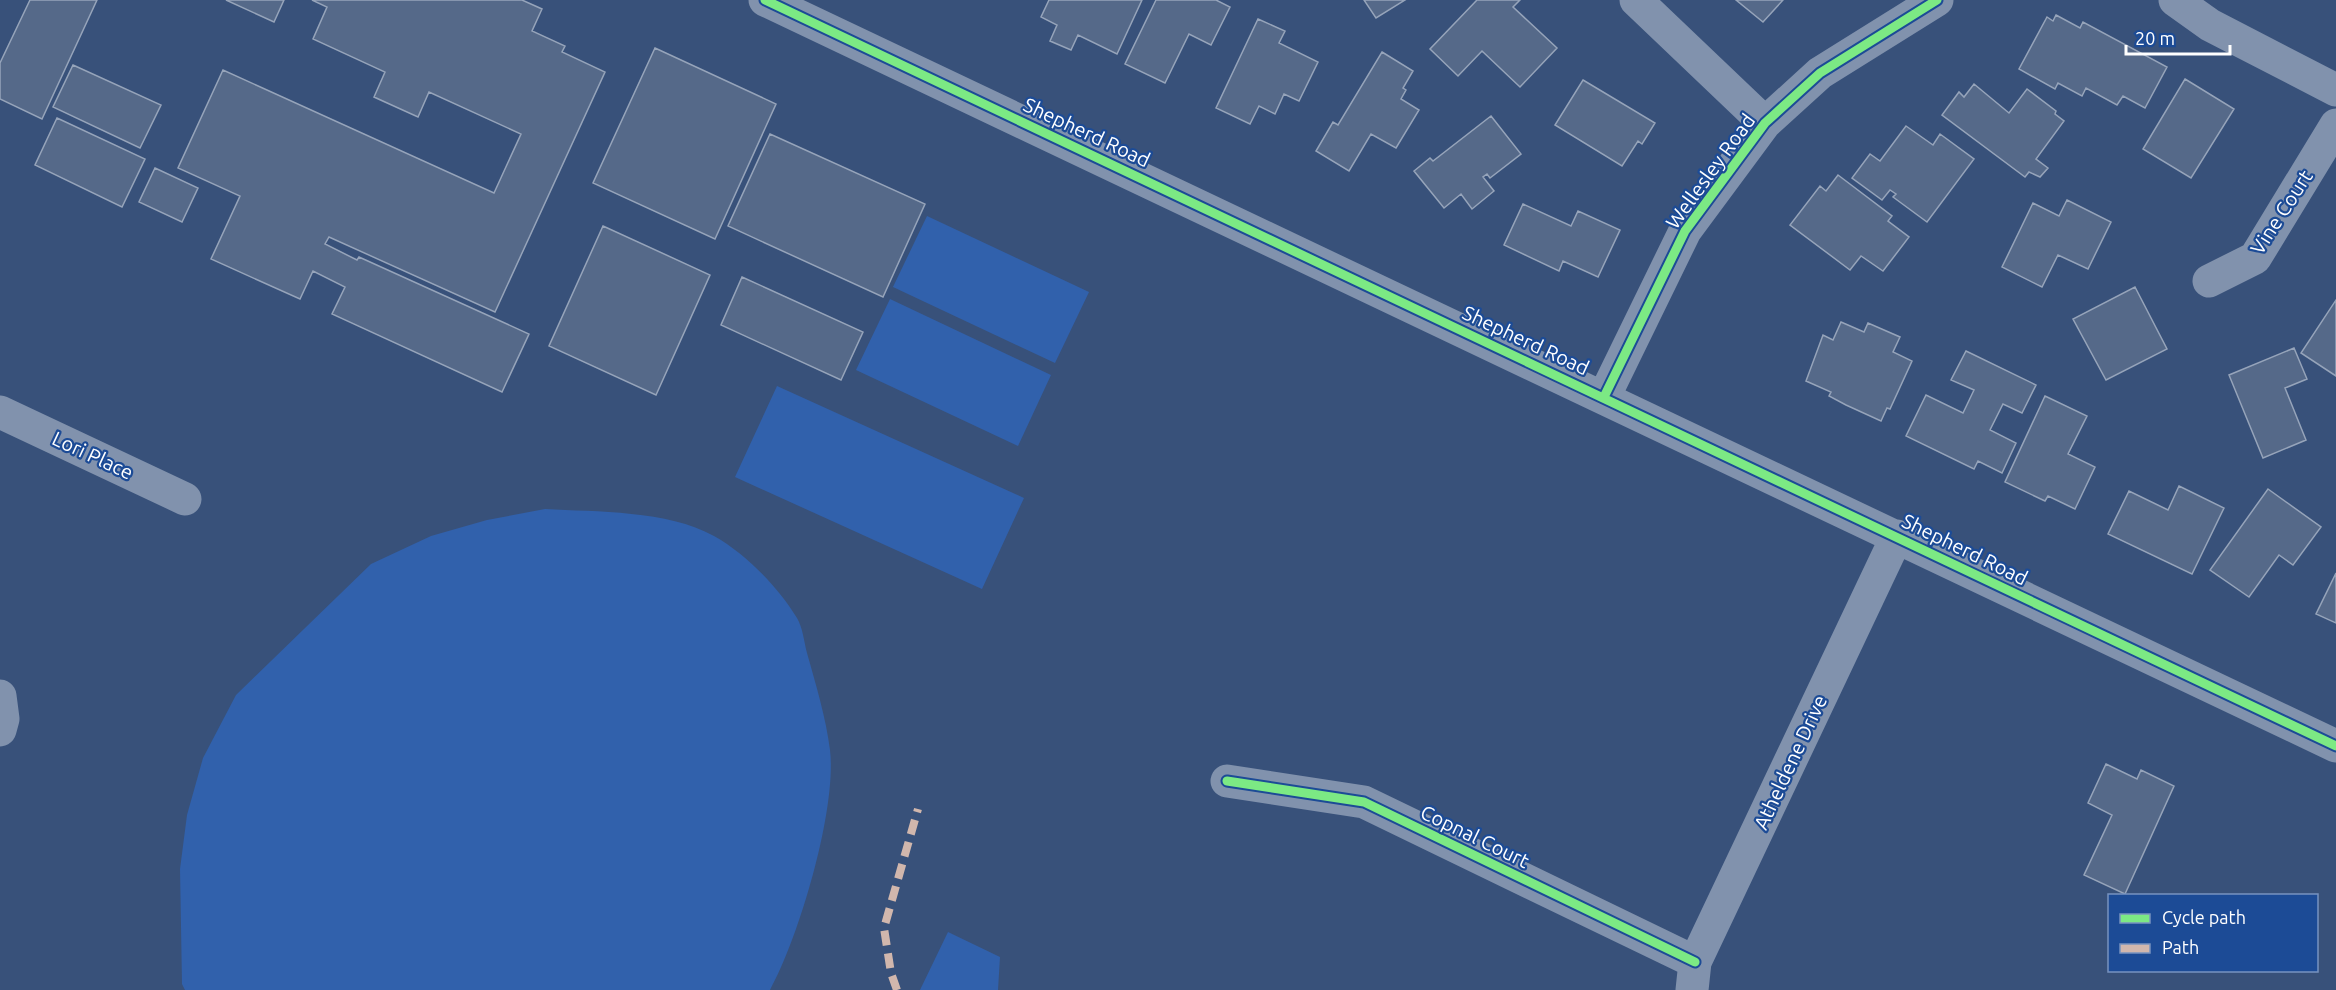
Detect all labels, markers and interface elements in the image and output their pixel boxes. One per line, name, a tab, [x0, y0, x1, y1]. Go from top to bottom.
scale bar	[2126, 18, 2230, 56]
text: 20 m	[2135, 28, 2175, 48]
street label: Shepherd Road	[1020, 93, 1154, 171]
street label: Wellesley Road	[1661, 109, 1759, 233]
street label: Vine Court	[2245, 165, 2317, 259]
street label: Shepherd Road	[1459, 301, 1593, 379]
street label: Lori Place	[49, 426, 137, 484]
street label: Shepherd Road	[1898, 509, 2032, 589]
street label: Atheldene Drive	[1749, 691, 1831, 833]
street label: Copnal Court	[1417, 800, 1533, 872]
legend	[2108, 894, 2318, 972]
text: Cycle path	[2162, 907, 2246, 927]
text: Path	[2162, 937, 2199, 957]

